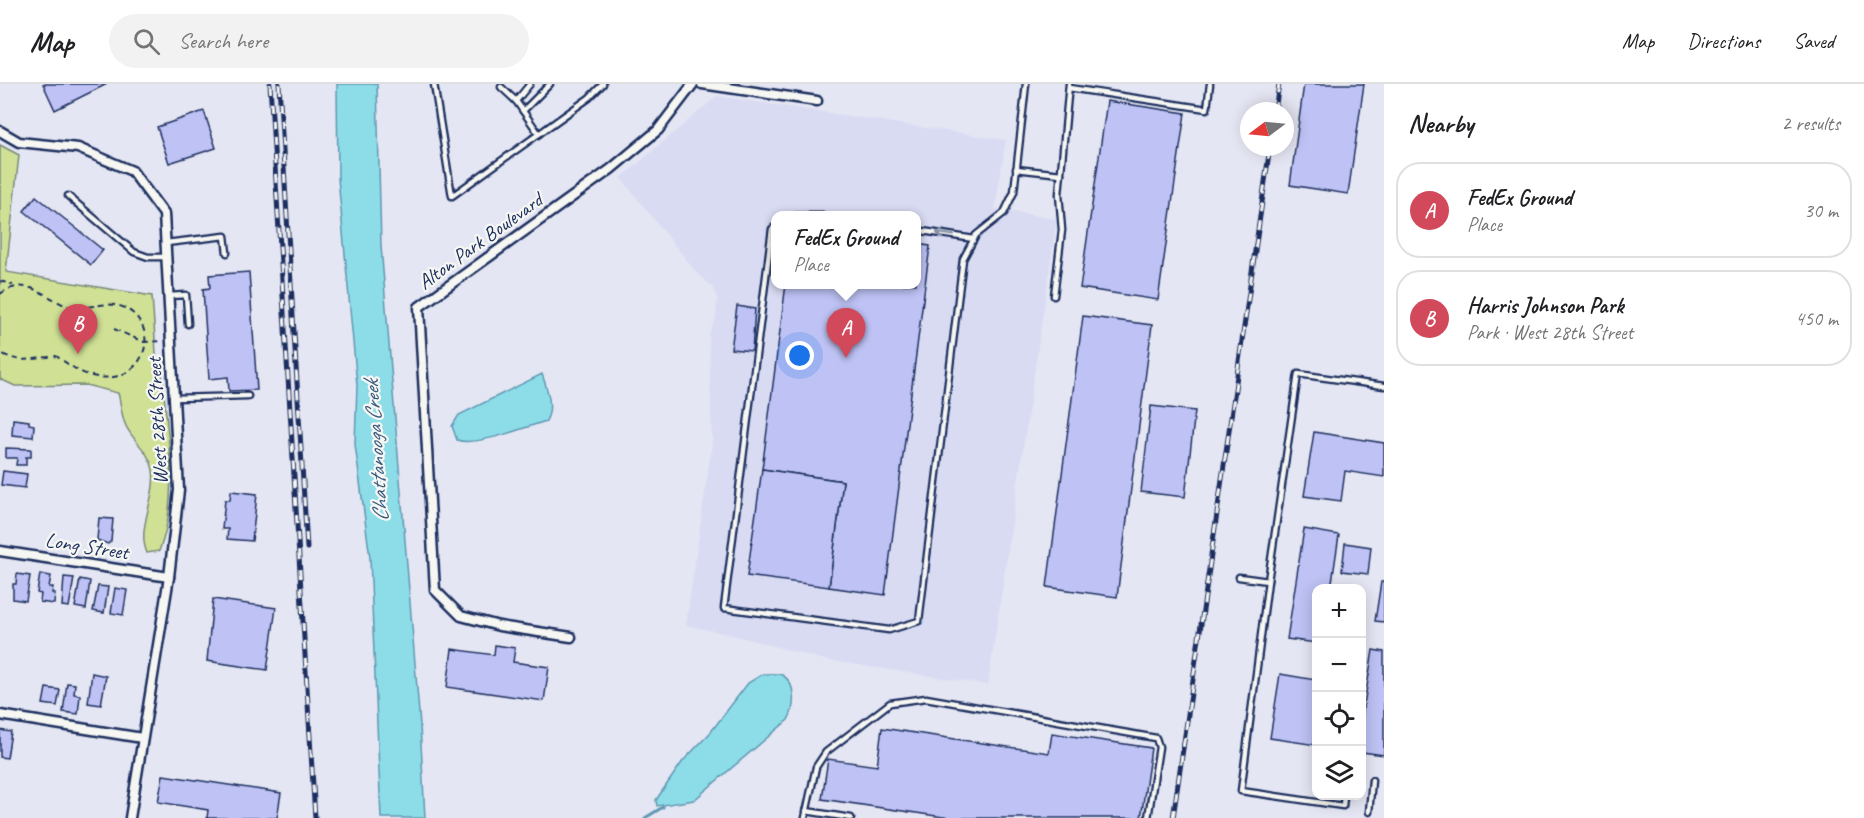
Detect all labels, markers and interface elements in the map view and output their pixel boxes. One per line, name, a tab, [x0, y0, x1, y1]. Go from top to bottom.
search box	[109, 14, 529, 68]
text: Map	[30, 24, 73, 59]
icon: search	[130, 25, 163, 58]
text: Search here	[178, 27, 268, 55]
text: Map	[1622, 28, 1654, 54]
text: Directions	[1687, 28, 1760, 54]
text: Saved	[1793, 28, 1834, 54]
north arrow	[1240, 102, 1294, 156]
text: Nearby	[1408, 107, 1473, 140]
text: 2 results	[1781, 111, 1840, 136]
text: FedEx Ground	[1467, 184, 1572, 212]
street label: Alton Park Boulevard	[412, 185, 550, 295]
text: A	[1424, 198, 1435, 223]
text: 30 m	[1804, 198, 1838, 223]
popup	[771, 211, 921, 289]
text: Place	[1467, 212, 1502, 237]
text: FedEx Ground	[794, 224, 898, 252]
one-way arrow	[936, 229, 956, 240]
text: Place	[794, 252, 829, 277]
text: Harris Johnson Park	[1467, 292, 1623, 320]
pin: B	[58, 304, 98, 354]
text: B	[1424, 306, 1435, 331]
text: 450 m	[1795, 306, 1838, 331]
pin: A	[826, 308, 866, 358]
text: Park · West 28th Street	[1467, 320, 1633, 345]
your location	[785, 341, 814, 370]
street label: West 28th Street	[141, 355, 173, 485]
water label: Chattanooga Creek	[357, 375, 395, 523]
street label: Long Street	[44, 527, 132, 566]
map controls	[1312, 584, 1366, 800]
button: +	[1312, 584, 1366, 638]
button: −	[1312, 638, 1366, 692]
button: locate	[1312, 692, 1366, 746]
button: layers	[1312, 746, 1366, 800]

